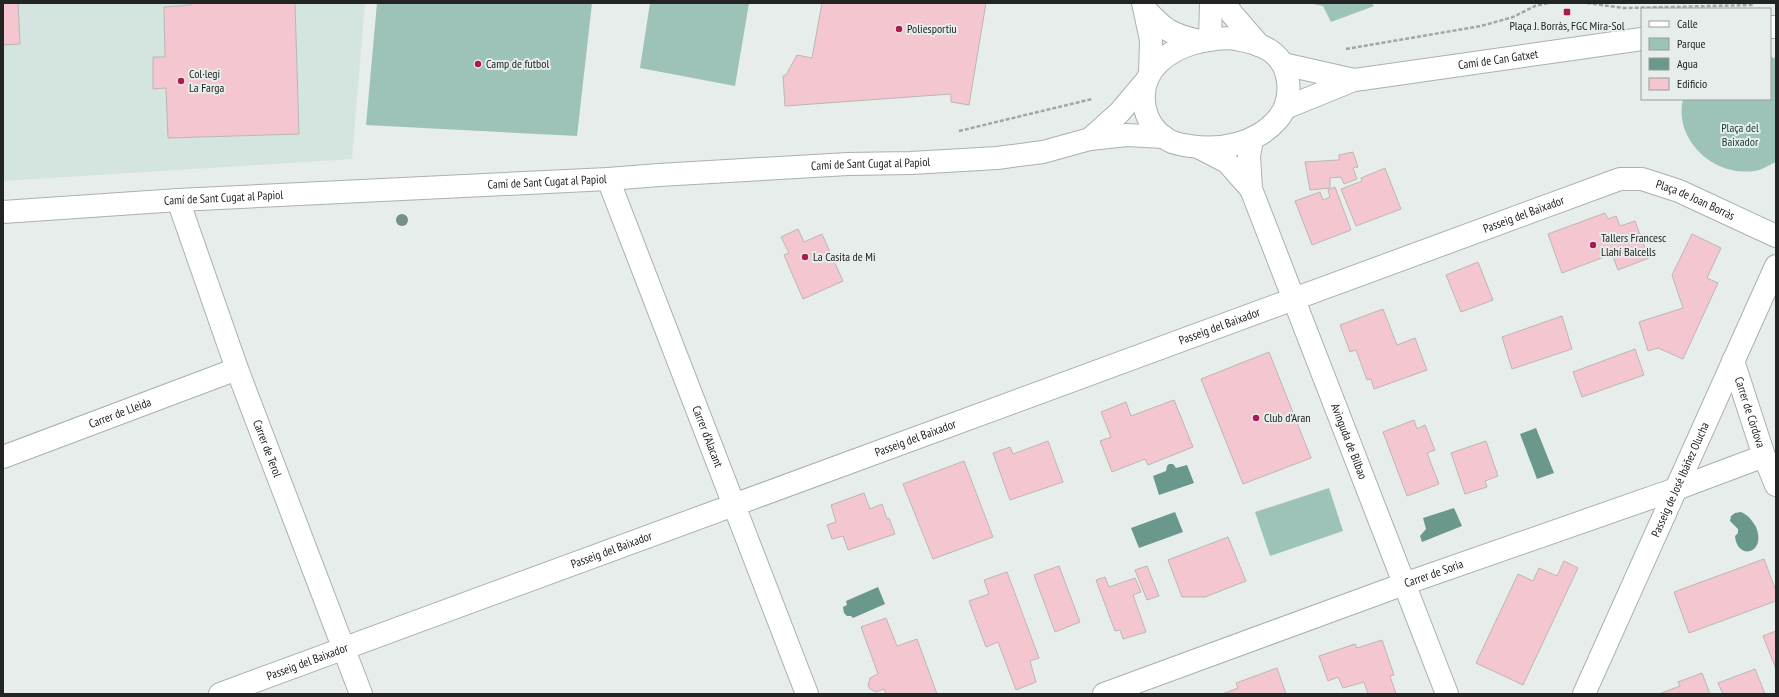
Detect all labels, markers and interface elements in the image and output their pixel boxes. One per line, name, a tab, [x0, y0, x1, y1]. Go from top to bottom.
marker: Plaça J. Borràs, FGC Mira-Sol	[1562, 7, 1572, 17]
legend	[1641, 8, 1771, 100]
text: Calle	[1677, 16, 1698, 31]
place label: Plaça J. Borràs, FGC Mira-Sol	[1509, 18, 1625, 33]
place label: Poliesportiu	[907, 21, 957, 36]
marker: Poliesportiu	[894, 24, 904, 34]
text: Parque	[1677, 36, 1706, 51]
street label: Camí de Can Gatxet	[1457, 46, 1540, 72]
place label: Camp de futbol	[486, 56, 549, 71]
text: Agua	[1677, 56, 1698, 71]
marker: Camp de futbol	[473, 59, 483, 69]
place label: Col·legi La Farga	[189, 66, 224, 95]
marker: Col·legi La Farga	[176, 76, 186, 86]
text: Edificio	[1677, 76, 1707, 91]
park label: Plaça del Baixador	[1721, 120, 1759, 149]
street label: Camí de Sant Cugat al Papiol	[811, 154, 931, 173]
street label: Camí de Sant Cugat al Papiol	[487, 171, 607, 192]
street label: Plaça de Joan Borràs	[1654, 176, 1737, 223]
street label: Camí de Sant Cugat al Papiol	[163, 187, 284, 208]
street label: Passeig del Baixador	[1481, 192, 1567, 236]
place label: Tallers Francesc Llahí Balcells	[1601, 230, 1667, 259]
marker: Tallers Francesc Llahí Balcells	[1588, 240, 1598, 250]
place label: La Casita de Mi	[813, 249, 876, 264]
marker: La Casita de Mi	[800, 252, 810, 262]
street label: Passeig del Baixador	[1177, 304, 1263, 348]
street label: Carrer de Còrdova	[1732, 375, 1769, 450]
street label: Carrer de Lleida	[86, 394, 153, 431]
street label: Avinguda de Bilbao	[1328, 401, 1371, 481]
street label: Carrer d'Alacant	[689, 403, 727, 470]
place label: Club d'Aran	[1264, 410, 1310, 425]
marker: Club d'Aran	[1251, 413, 1261, 423]
street label: Passeig del Baixador	[873, 416, 959, 459]
street label: Carrer de Terol	[250, 417, 286, 479]
street label: Passeig de José Ibáñez Olucha	[1647, 419, 1712, 539]
street label: Passeig del Baixador	[569, 528, 655, 571]
street label: Carrer de Soria	[1402, 556, 1465, 590]
street label: Passeig del Baixador	[264, 639, 350, 683]

